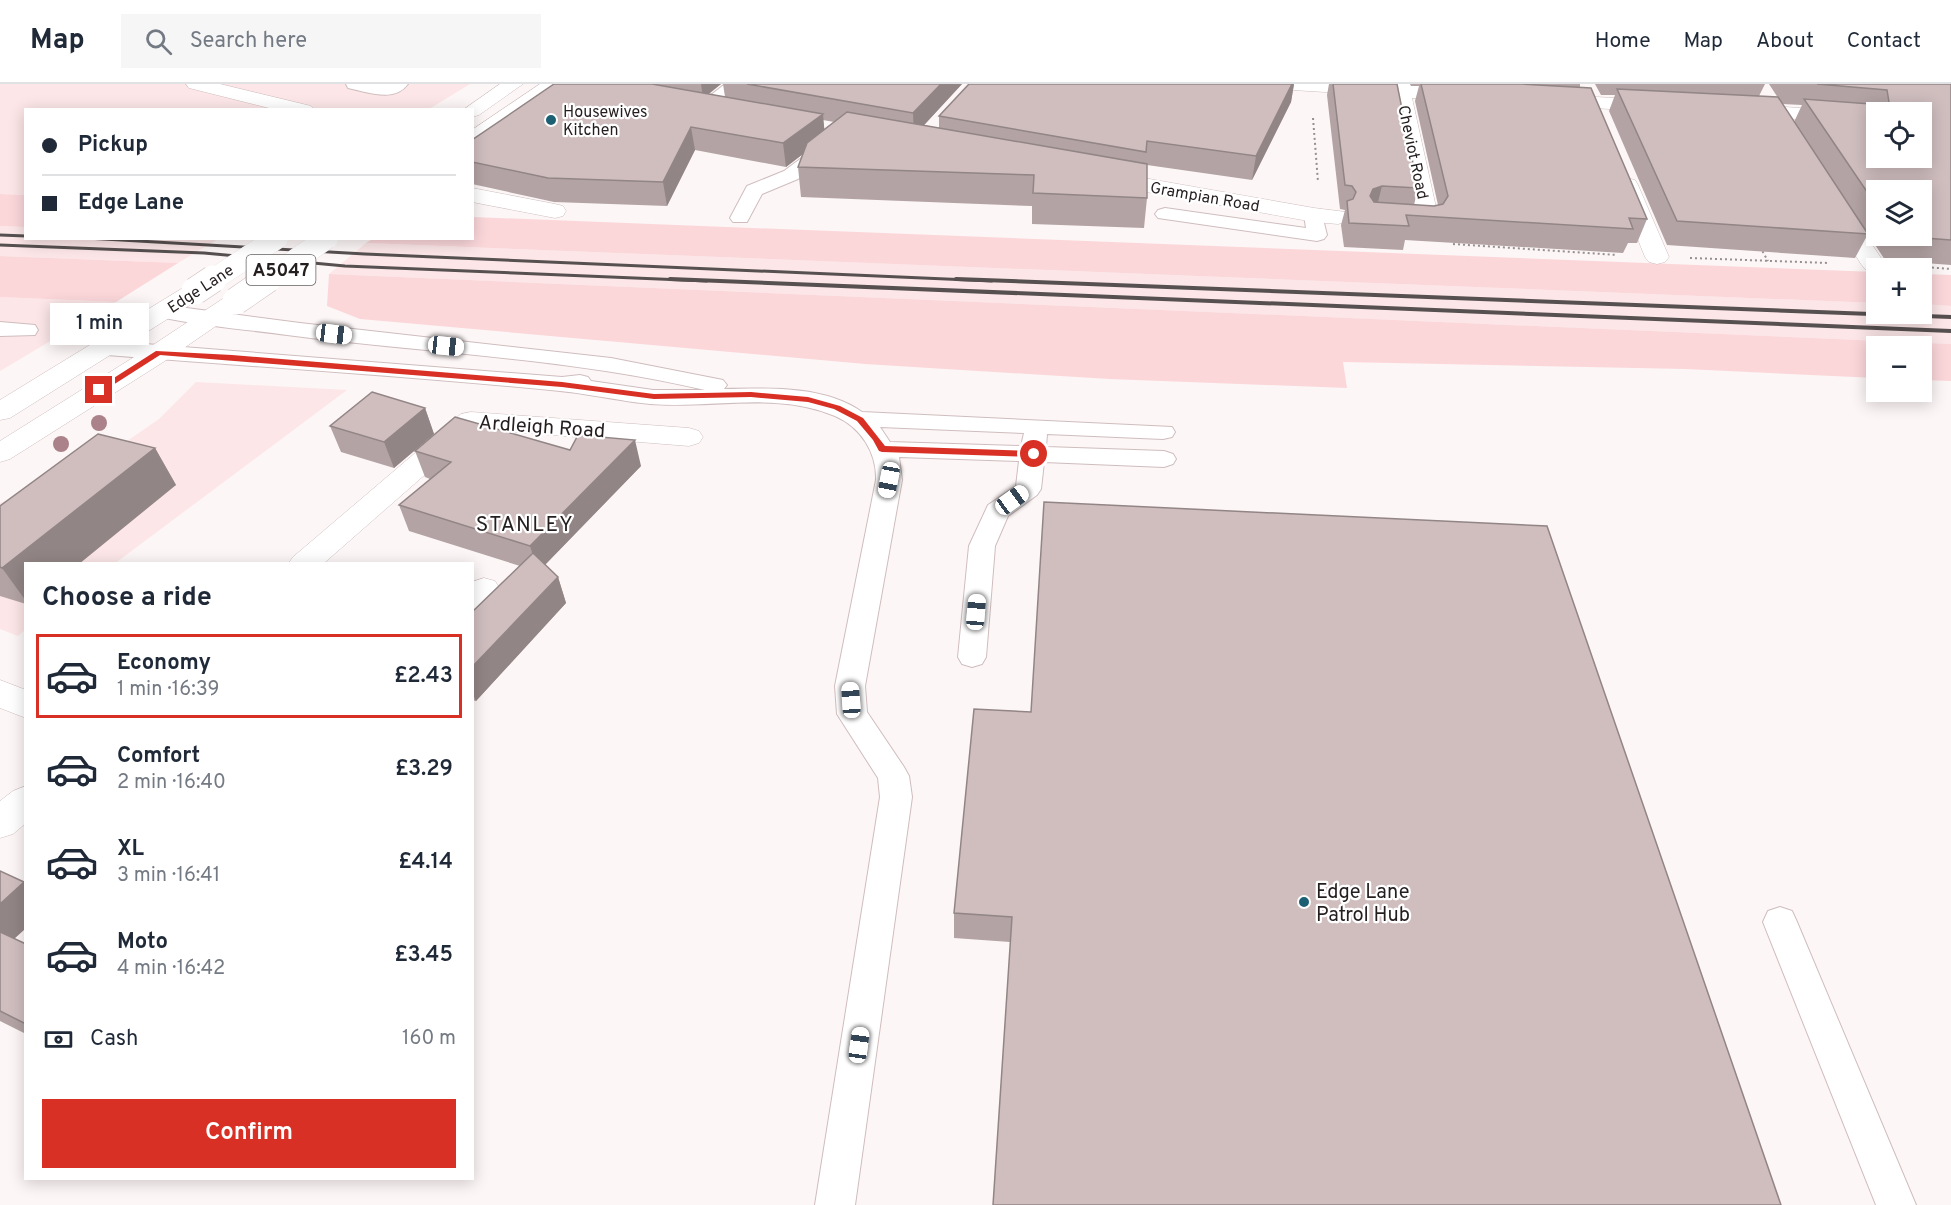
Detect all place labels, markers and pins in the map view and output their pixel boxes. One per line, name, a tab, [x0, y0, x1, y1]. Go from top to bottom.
place label: Housewives Kitchen	[563, 103, 648, 141]
marker: Housewives Kitchen	[544, 113, 558, 127]
place label: Edge Lane Patrol Hub	[1316, 880, 1410, 929]
marker: Edge Lane Patrol Hub	[1297, 895, 1311, 909]

